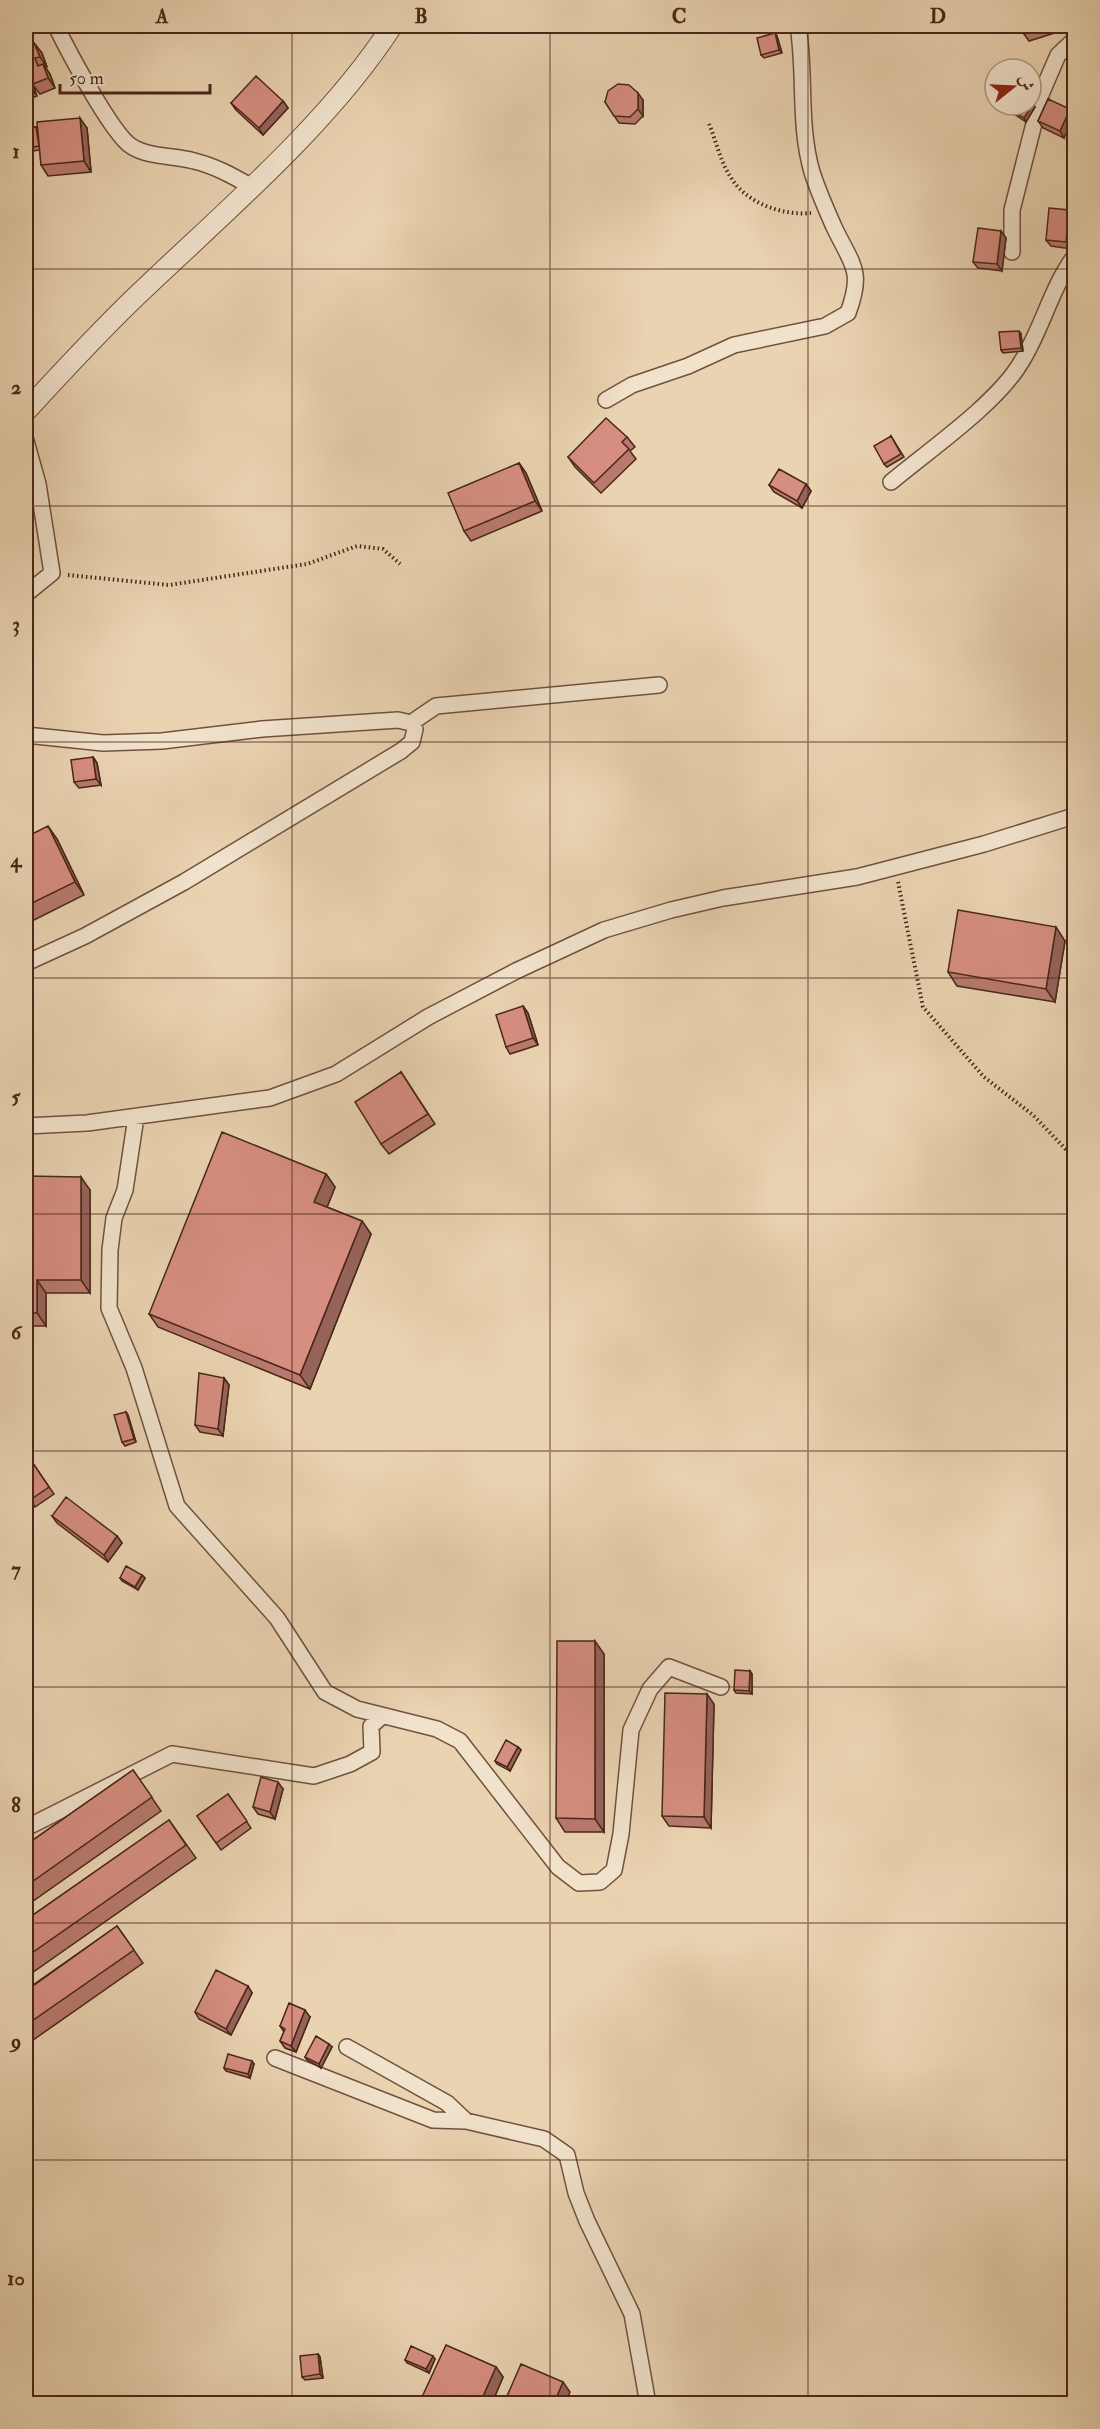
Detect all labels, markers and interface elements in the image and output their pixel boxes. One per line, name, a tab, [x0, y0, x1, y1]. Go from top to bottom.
text: A	[155, 4, 169, 29]
text: B	[414, 4, 428, 29]
text: C	[672, 4, 686, 29]
text: D	[930, 4, 946, 29]
scale bar	[60, 57, 210, 95]
north arrow	[983, 57, 1043, 117]
text: 50 m	[69, 67, 104, 90]
text: ش	[1014, 72, 1038, 93]
text: 1	[12, 139, 20, 164]
text: 2	[11, 375, 21, 400]
text: 3	[12, 612, 20, 637]
text: 4	[10, 848, 23, 873]
text: 5	[12, 1084, 22, 1109]
text: 6	[11, 1320, 23, 1345]
text: 7	[11, 1557, 21, 1582]
text: 8	[11, 1793, 21, 1818]
text: 9	[9, 2029, 21, 2054]
text: 10	[7, 2266, 25, 2291]

